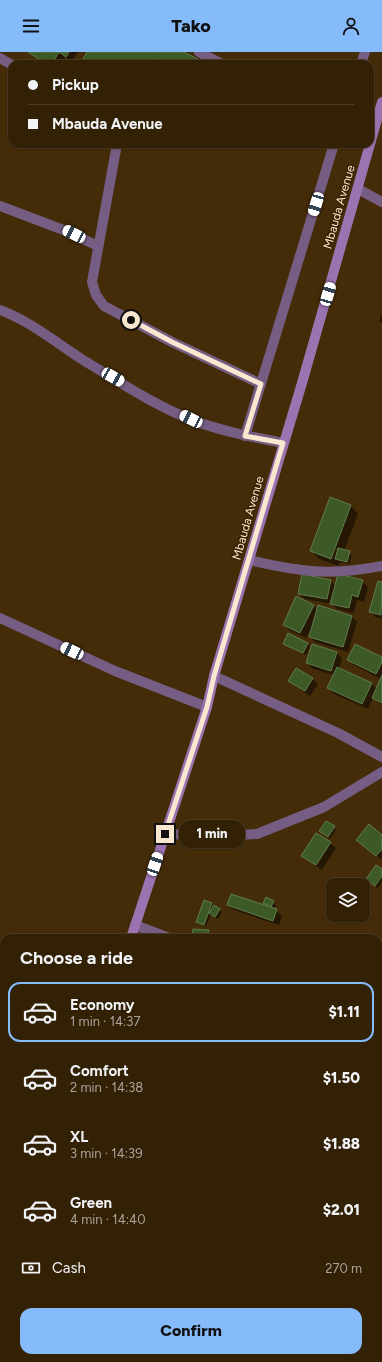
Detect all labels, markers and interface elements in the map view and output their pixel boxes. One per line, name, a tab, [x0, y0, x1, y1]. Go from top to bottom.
icon: menu	[20, 15, 42, 37]
text: Tako	[171, 15, 211, 37]
icon: person	[340, 15, 362, 37]
text: Pickup	[52, 76, 99, 94]
text: Mbauda Avenue	[52, 115, 163, 133]
street label: Mbauda Avenue	[320, 163, 358, 251]
car	[307, 191, 325, 217]
car	[61, 223, 87, 245]
car	[319, 281, 337, 307]
route start	[122, 311, 140, 329]
car	[100, 366, 126, 388]
car	[178, 408, 204, 430]
street label: Mbauda Avenue	[229, 474, 267, 562]
car	[59, 640, 85, 662]
callout: 1 min	[179, 820, 245, 848]
route end	[156, 825, 174, 843]
text: 1 min	[196, 826, 228, 841]
car	[146, 851, 164, 877]
map controls	[326, 878, 370, 922]
button: layers	[326, 878, 370, 922]
text: Choose a ride	[20, 947, 133, 969]
icon: car	[22, 994, 58, 1030]
text: Economy	[70, 996, 135, 1014]
text: $1.11	[329, 1003, 360, 1021]
text: 1 min · 14:37	[70, 1014, 140, 1029]
icon: car	[22, 1060, 58, 1096]
text: Comfort	[70, 1062, 129, 1080]
text: $1.50	[323, 1069, 360, 1087]
text: 2 min · 14:38	[70, 1080, 143, 1095]
icon: car	[22, 1126, 58, 1162]
text: XL	[70, 1128, 88, 1146]
text: $1.88	[323, 1135, 360, 1153]
text: 3 min · 14:39	[70, 1146, 143, 1161]
icon: car	[22, 1192, 58, 1228]
text: Green	[70, 1194, 112, 1212]
text: $2.01	[323, 1201, 360, 1219]
text: 4 min · 14:40	[70, 1212, 145, 1227]
icon: cash	[20, 1257, 42, 1279]
text: Cash	[52, 1259, 86, 1277]
text: 270 m	[325, 1261, 362, 1276]
button: Confirm	[20, 1308, 362, 1354]

